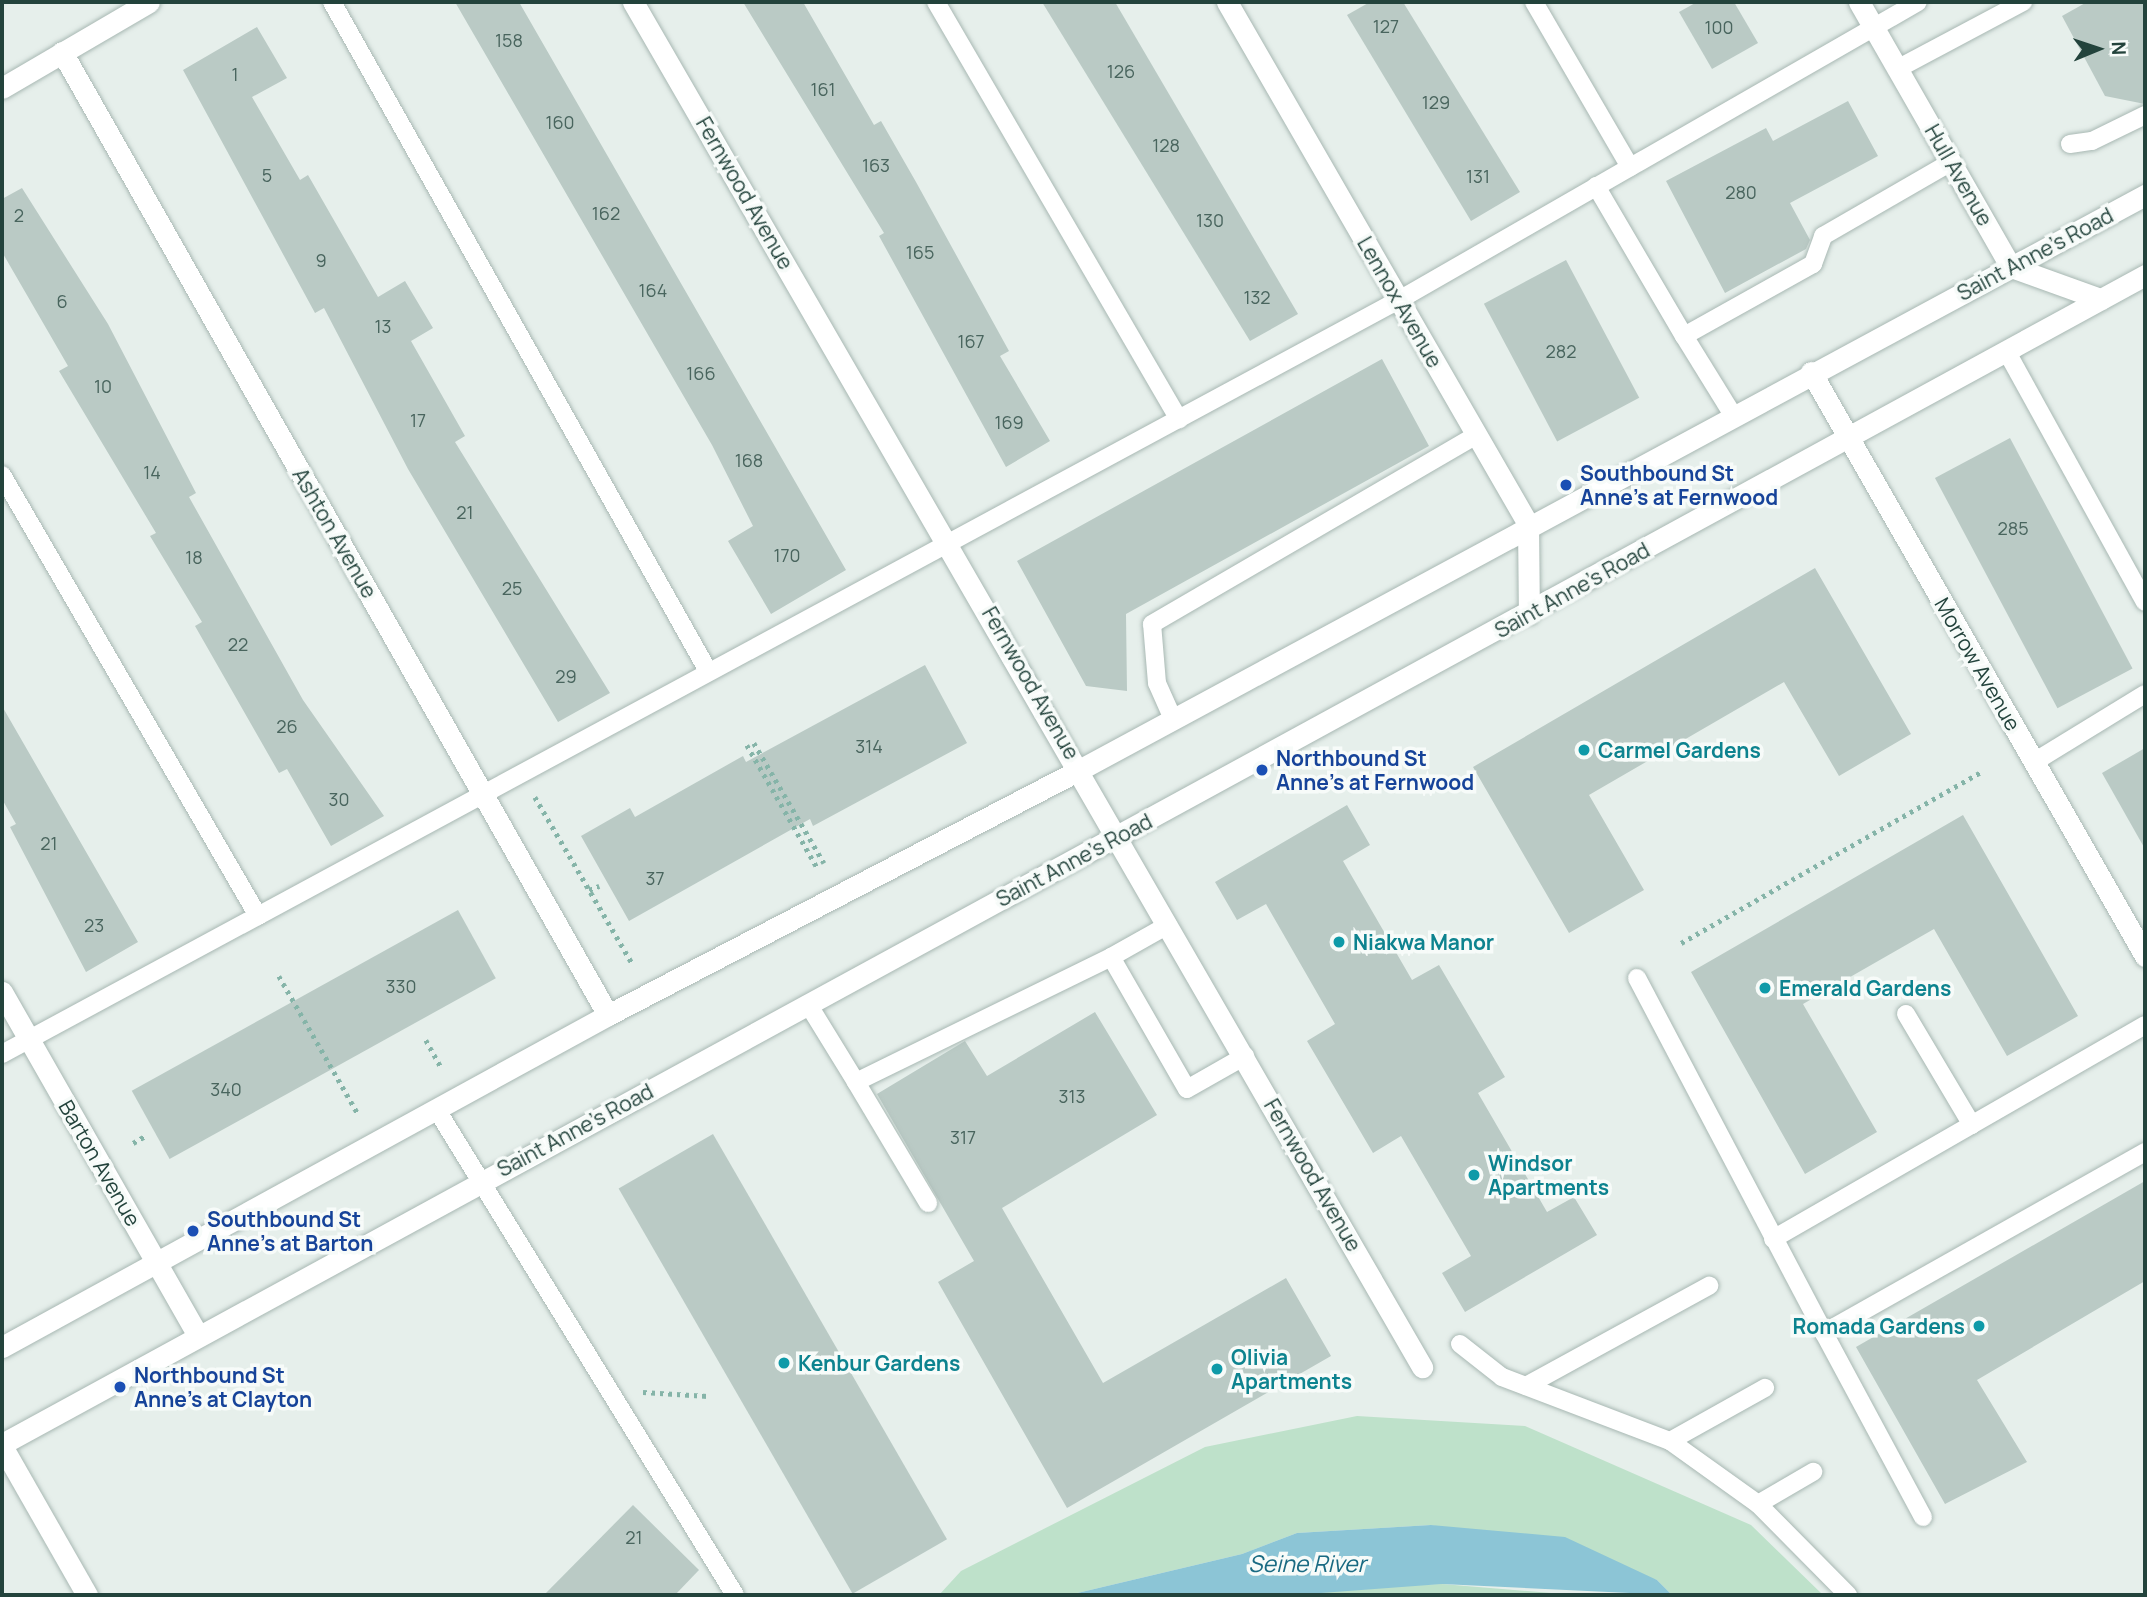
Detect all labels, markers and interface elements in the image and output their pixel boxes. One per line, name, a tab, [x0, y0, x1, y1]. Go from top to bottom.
north arrow	[2063, 14, 2133, 84]
house number: 127	[1373, 15, 1399, 37]
house number: 100	[1705, 16, 1733, 38]
house number: 158	[495, 29, 523, 51]
text: N	[2106, 41, 2132, 56]
house number: 126	[1107, 60, 1135, 82]
house number: 1	[231, 63, 239, 85]
house number: 161	[811, 78, 835, 100]
house number: 129	[1422, 91, 1450, 113]
house number: 160	[545, 111, 575, 133]
street label: Fernwood Avenue	[691, 112, 799, 274]
street label: Hull Avenue	[1920, 120, 1998, 230]
house number: 128	[1152, 134, 1180, 156]
house number: 163	[862, 154, 890, 176]
house number: 5	[262, 164, 272, 186]
house number: 131	[1466, 165, 1490, 187]
house number: 280	[1725, 181, 1757, 203]
house number: 162	[592, 202, 620, 224]
street label: Saint Anne's Road	[1953, 202, 2117, 306]
house number: 2	[14, 204, 24, 226]
house number: 130	[1196, 209, 1224, 231]
street label: Lennox Avenue	[1352, 232, 1448, 372]
house number: 165	[906, 241, 934, 263]
house number: 9	[315, 249, 327, 271]
house number: 164	[639, 279, 667, 301]
house number: 132	[1243, 286, 1271, 308]
house number: 6	[56, 290, 68, 312]
house number: 13	[375, 315, 391, 337]
house number: 167	[957, 330, 985, 352]
house number: 282	[1546, 340, 1576, 362]
house number: 166	[686, 362, 716, 384]
house number: 10	[94, 375, 112, 397]
house number: 17	[410, 409, 426, 431]
house number: 169	[994, 411, 1024, 433]
house number: 168	[735, 449, 763, 471]
place label: Southbound St Anne's at Fernwood	[1580, 460, 1778, 510]
house number: 14	[143, 461, 161, 483]
street label: Ashton Avenue	[288, 464, 382, 602]
marker: Southbound St Anne's at Fernwood	[1558, 477, 1574, 493]
house number: 21	[456, 501, 474, 523]
house number: 285	[1997, 517, 2029, 539]
street label: Saint Anne's Road	[1490, 537, 1654, 643]
house number: 170	[773, 544, 801, 566]
house number: 18	[185, 546, 203, 568]
house number: 25	[502, 577, 522, 599]
street label: Morrow Avenue	[1930, 593, 2026, 735]
street label: Fernwood Avenue	[977, 602, 1085, 764]
house number: 22	[228, 633, 248, 655]
house number: 29	[555, 665, 577, 687]
house number: 26	[276, 715, 298, 737]
house number: 314	[855, 735, 883, 757]
place label: Carmel Gardens	[1598, 737, 1761, 763]
marker: Carmel Gardens	[1576, 742, 1592, 758]
place label: Northbound St Anne's at Fernwood	[1276, 745, 1474, 795]
marker: Northbound St Anne's at Fernwood	[1254, 762, 1270, 778]
house number: 30	[329, 788, 349, 810]
street label: Saint Anne's Road	[992, 808, 1156, 912]
house number: 21	[40, 832, 58, 854]
house number: 37	[646, 867, 664, 889]
house number: 23	[84, 914, 104, 936]
place label: Niakwa Manor	[1353, 929, 1494, 955]
marker: Niakwa Manor	[1331, 934, 1347, 950]
house number: 330	[386, 975, 416, 997]
place label: Emerald Gardens	[1779, 975, 1951, 1001]
marker: Emerald Gardens	[1757, 980, 1773, 996]
house number: 340	[210, 1078, 242, 1100]
street label: Saint Anne's Road	[493, 1078, 657, 1182]
house number: 313	[1059, 1085, 1085, 1107]
street label: Fernwood Avenue	[1259, 1094, 1367, 1256]
street label: Barton Avenue	[54, 1096, 146, 1230]
house number: 317	[950, 1126, 976, 1148]
place label: Windsor Apartments	[1488, 1150, 1609, 1200]
marker: Windsor Apartments	[1466, 1167, 1482, 1183]
place label: Southbound St Anne's at Barton	[207, 1206, 373, 1256]
marker: Southbound St Anne's at Barton	[185, 1223, 201, 1239]
place label: Romada Gardens	[1793, 1313, 1965, 1339]
marker: Romada Gardens	[1971, 1318, 1987, 1334]
place label: Olivia Apartments	[1231, 1344, 1352, 1394]
place label: Kenbur Gardens	[798, 1350, 960, 1376]
marker: Kenbur Gardens	[776, 1355, 792, 1371]
marker: Olivia Apartments	[1209, 1361, 1225, 1377]
place label: Northbound St Anne's at Clayton	[134, 1362, 312, 1412]
marker: Northbound St Anne's at Clayton	[112, 1379, 128, 1395]
house number: 21	[625, 1526, 643, 1548]
water label: Seine River	[1248, 1549, 1366, 1577]

